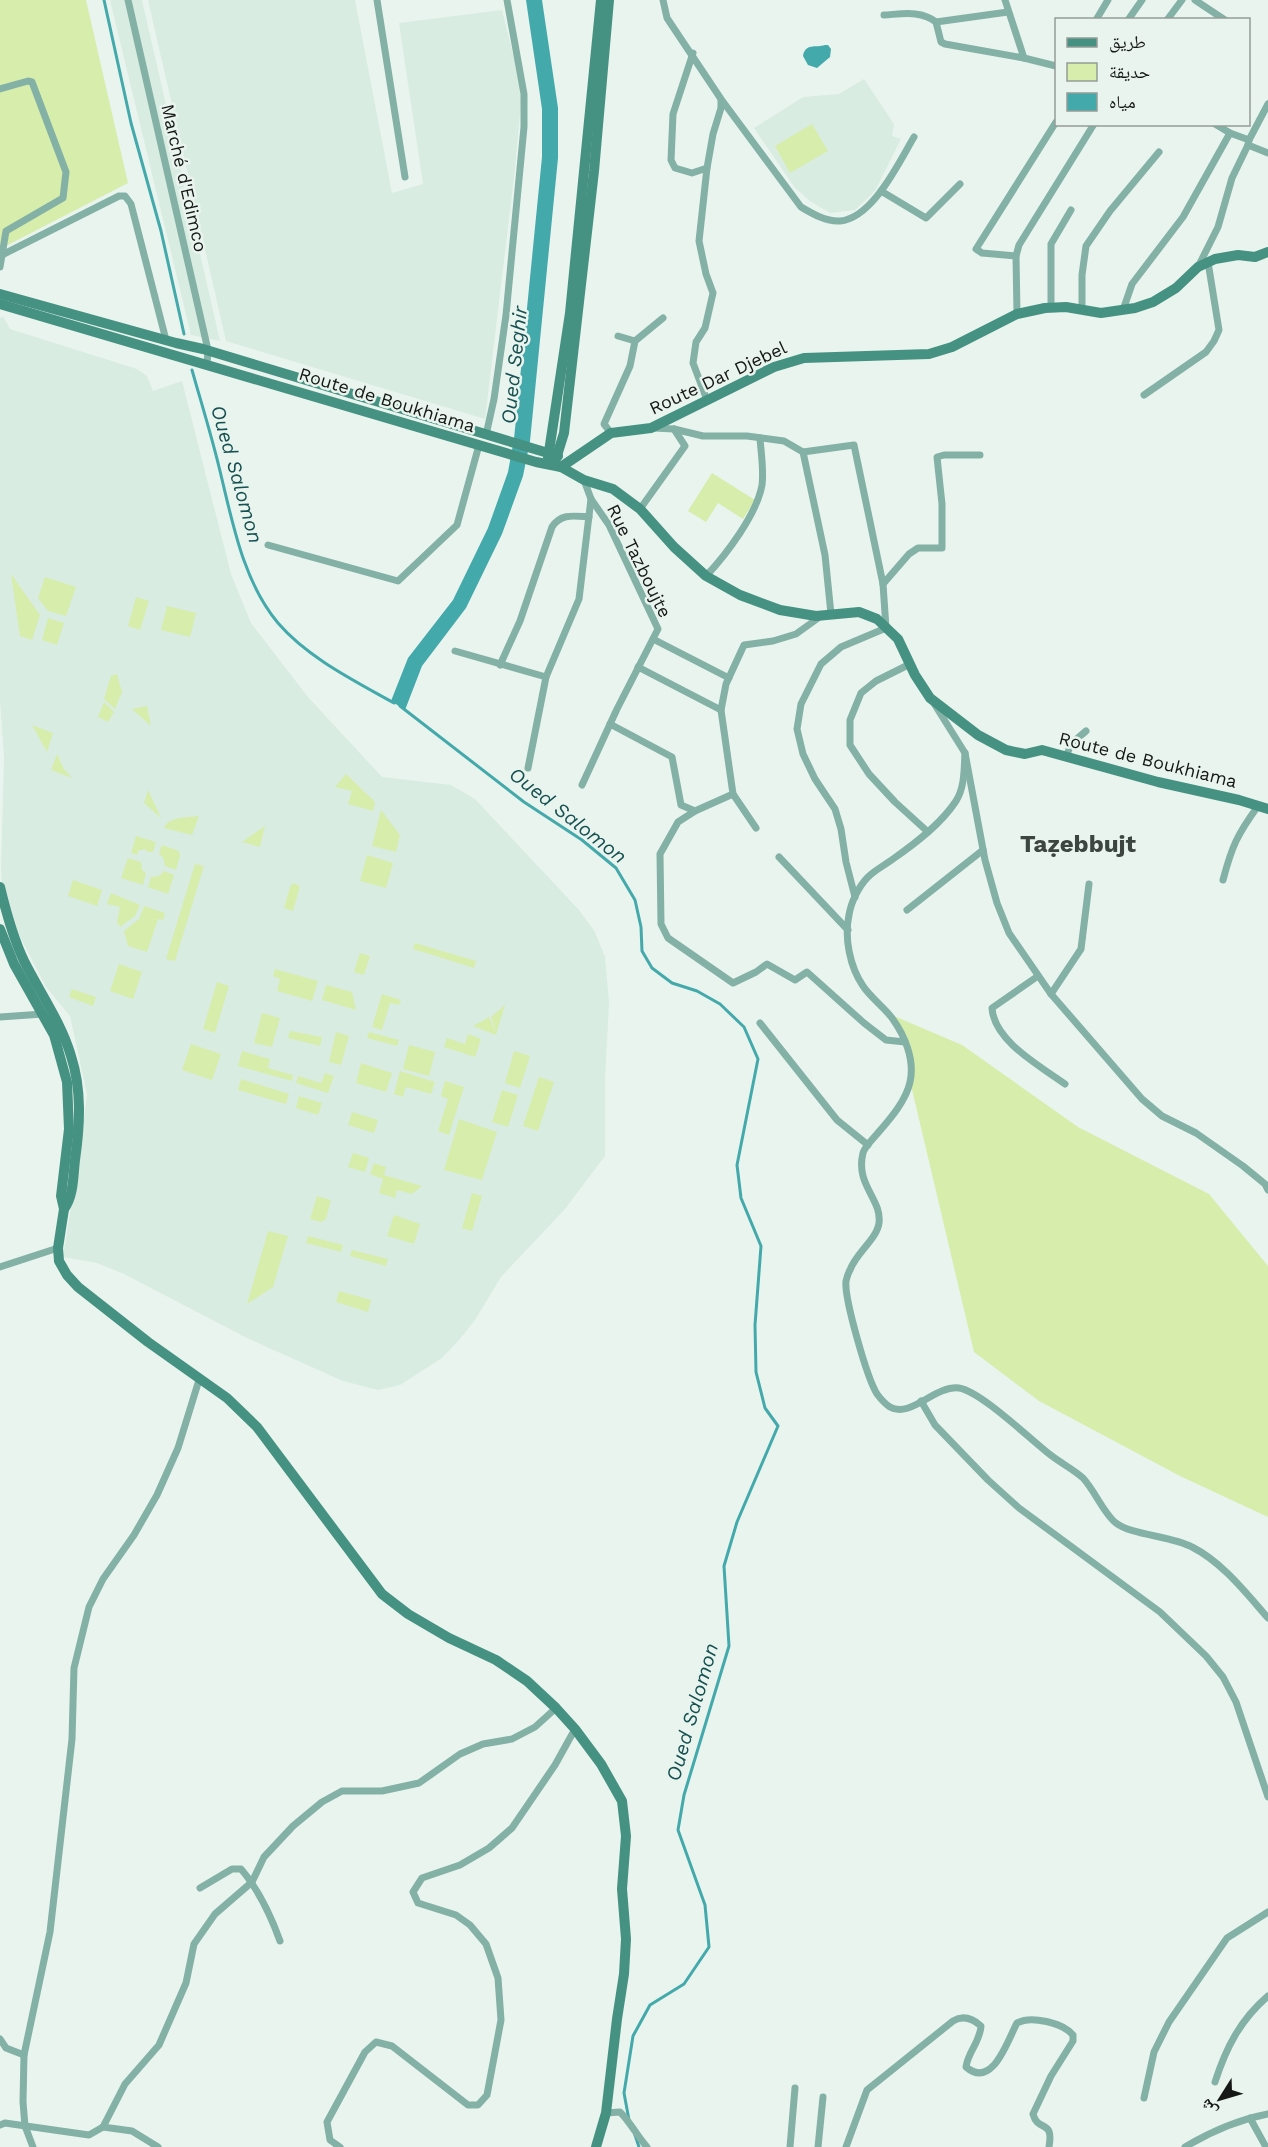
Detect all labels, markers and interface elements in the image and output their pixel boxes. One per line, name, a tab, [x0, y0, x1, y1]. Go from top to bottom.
legend	[1055, 18, 1250, 126]
text: طريق	[1109, 31, 1146, 53]
text: حديقة	[1109, 61, 1150, 82]
text: مياه	[1109, 91, 1136, 112]
street label: Marché d'Edimco	[157, 102, 212, 254]
water label: Oued Seghir	[496, 304, 532, 425]
street label: Route Dar Djebel	[646, 336, 790, 419]
street label: Route de Boukhiama	[297, 363, 478, 436]
water label: Oued Salomon	[206, 402, 268, 546]
street label: Rue Tazboujte	[603, 501, 676, 621]
street label: Route de Boukhiama	[1057, 727, 1239, 792]
water label: Oued Salomon	[504, 762, 632, 868]
district label: Taẓebbujt	[1020, 830, 1137, 858]
water label: Oued Salomon	[661, 1640, 723, 1784]
north arrow	[1190, 2069, 1250, 2129]
text: ش	[1196, 2095, 1221, 2120]

